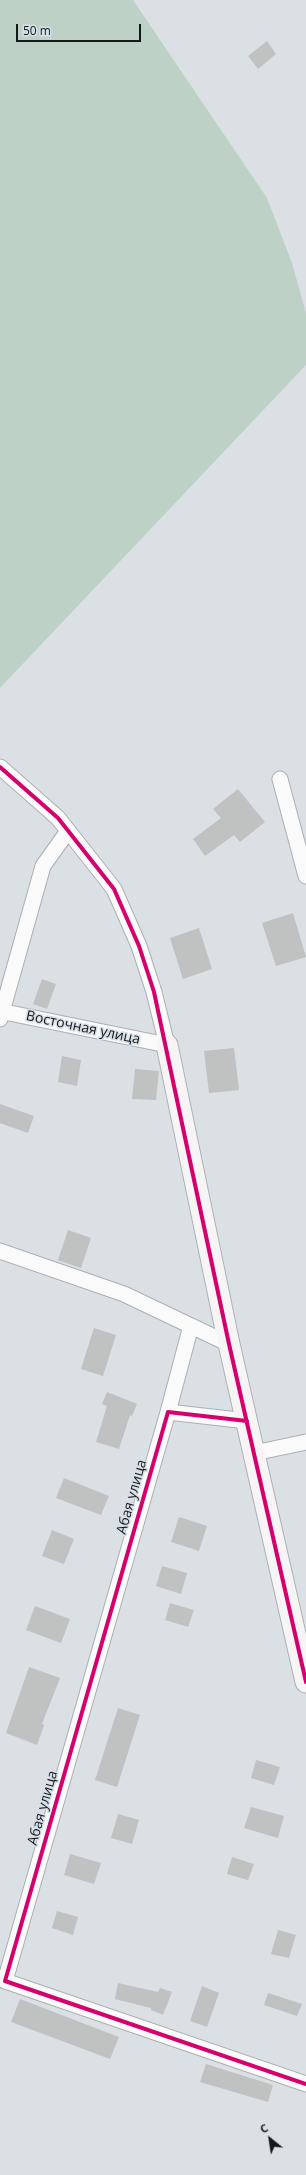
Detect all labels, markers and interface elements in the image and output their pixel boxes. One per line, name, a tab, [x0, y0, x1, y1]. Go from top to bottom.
scale bar	[18, 16, 143, 42]
text: 50 m	[23, 22, 51, 39]
street label: Восточная улица	[24, 1008, 142, 1048]
street label: Абая улица	[113, 1458, 151, 1536]
street label: Абая улица	[24, 1769, 62, 1847]
north arrow	[250, 2119, 290, 2159]
text: С	[257, 2120, 271, 2136]

